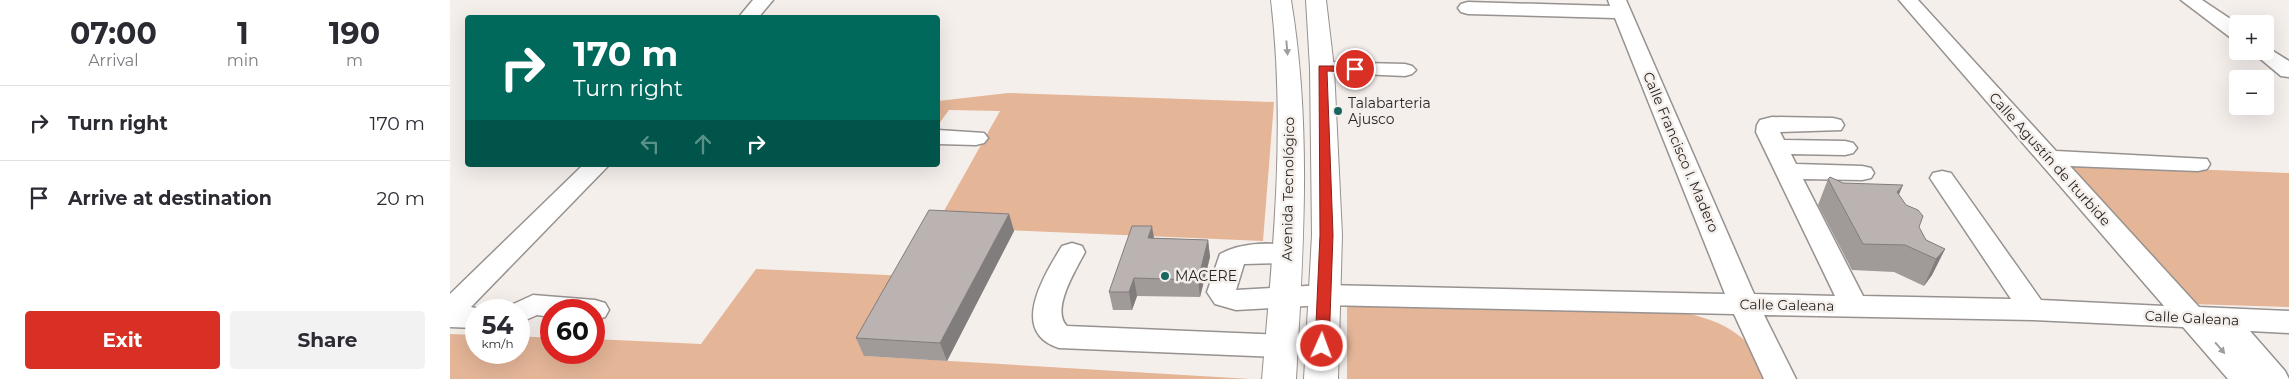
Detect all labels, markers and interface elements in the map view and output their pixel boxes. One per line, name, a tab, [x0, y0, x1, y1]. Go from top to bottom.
text: 07:00	[70, 15, 157, 52]
text: 1	[237, 15, 249, 52]
text: 190	[329, 15, 380, 52]
map controls	[2229, 15, 2274, 115]
button: +	[2229, 15, 2274, 60]
text: 170 m	[573, 32, 678, 75]
icon: right	[490, 35, 555, 100]
one-way arrow	[1283, 41, 1291, 57]
pin	[1334, 48, 1376, 90]
text: Arrival	[88, 51, 139, 70]
text: min	[227, 51, 259, 70]
text: m	[346, 51, 363, 70]
icon: arrive	[1341, 55, 1369, 83]
street label: Calle Francisco I. Madero	[1639, 69, 1723, 235]
button: −	[2229, 70, 2274, 115]
text: Turn right	[573, 75, 683, 102]
street label: Calle Agustín de Iturbide	[1985, 88, 2115, 230]
place label: Talabarteria Ajusco	[1348, 94, 1431, 128]
marker: Talabarteria Ajusco	[1332, 105, 1344, 117]
icon: right	[25, 109, 53, 137]
text: Turn right	[68, 112, 168, 135]
text: 170 m	[370, 112, 425, 135]
street label: Avenida Tecnológico	[1278, 116, 1298, 261]
icon: left	[636, 130, 664, 158]
icon: ahead	[689, 130, 717, 158]
icon: right	[742, 130, 770, 158]
icon: arrive	[25, 184, 53, 212]
text: Arrive at destination	[68, 187, 272, 210]
text: 20 m	[377, 187, 425, 210]
place label: MACERE	[1175, 267, 1237, 285]
marker: MACERE	[1159, 270, 1171, 282]
street label: Calle Galeana	[1739, 295, 1835, 315]
speed limit sign: 60	[540, 299, 605, 364]
street label: Calle Galeana	[2144, 307, 2240, 329]
text: 54	[481, 310, 514, 340]
button: Exit	[25, 311, 220, 369]
button: Share	[230, 311, 425, 369]
position arrow	[1295, 319, 1347, 371]
text: km/h	[481, 336, 514, 351]
one-way arrow	[2214, 342, 2225, 355]

